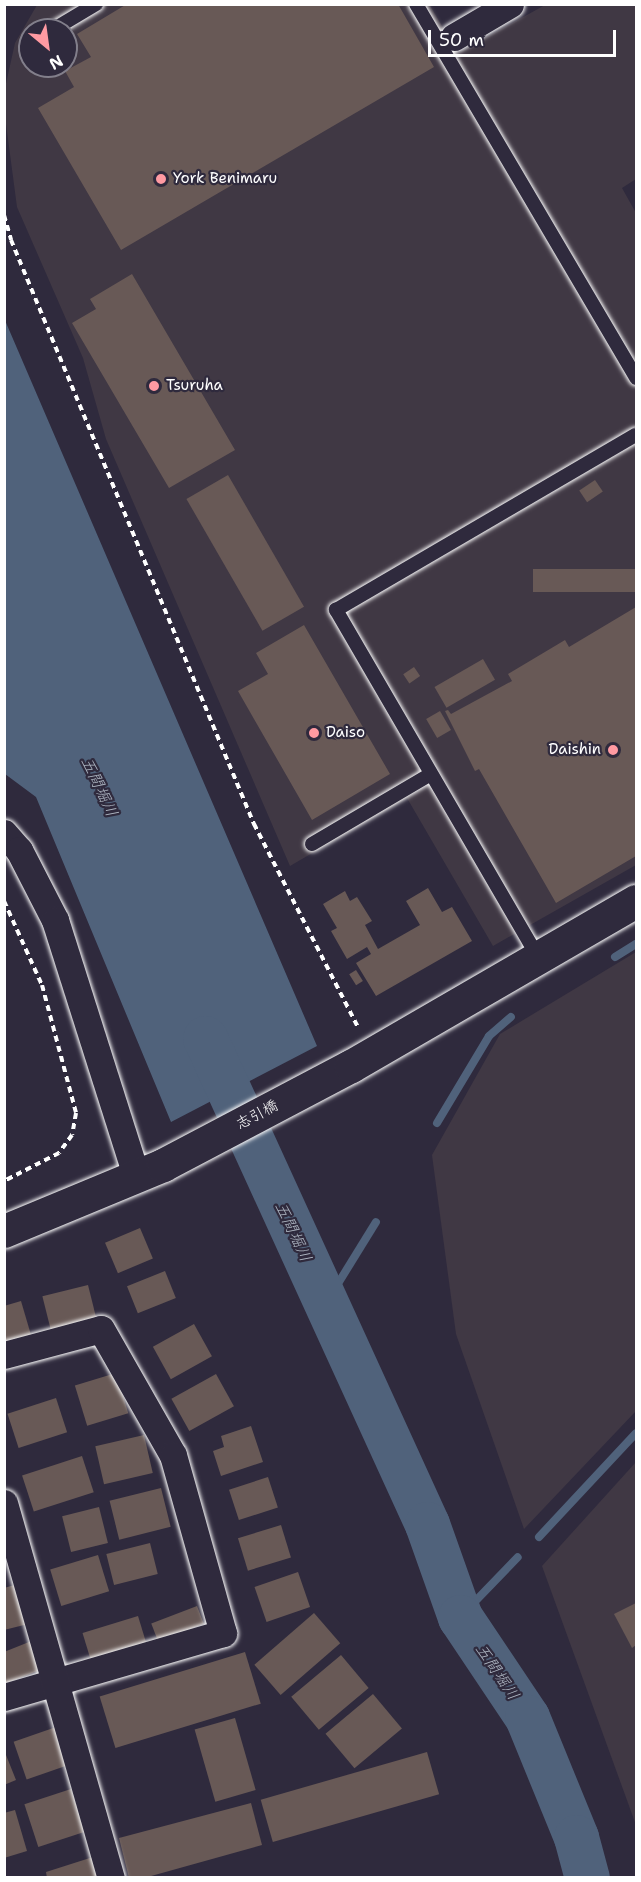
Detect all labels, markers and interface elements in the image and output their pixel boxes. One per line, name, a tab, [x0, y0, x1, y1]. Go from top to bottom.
north arrow	[18, 18, 78, 78]
scale bar	[431, 18, 618, 56]
text: 50 m	[439, 28, 484, 52]
text: N	[45, 50, 67, 75]
place label: York Benimaru	[173, 170, 277, 188]
marker: York Benimaru	[154, 172, 168, 186]
place label: Tsuruha	[166, 377, 223, 395]
marker: Tsuruha	[147, 379, 161, 393]
place label: Daiso	[326, 724, 365, 742]
marker: Daiso	[307, 726, 321, 740]
place label: Daishin	[549, 741, 601, 759]
marker: Daishin	[606, 743, 620, 757]
water label: 五間堀川	[77, 754, 121, 820]
street label: 志引橋	[233, 1096, 281, 1134]
water label: 五間堀川	[271, 1199, 315, 1265]
water label: 五間堀川	[471, 1640, 523, 1704]

